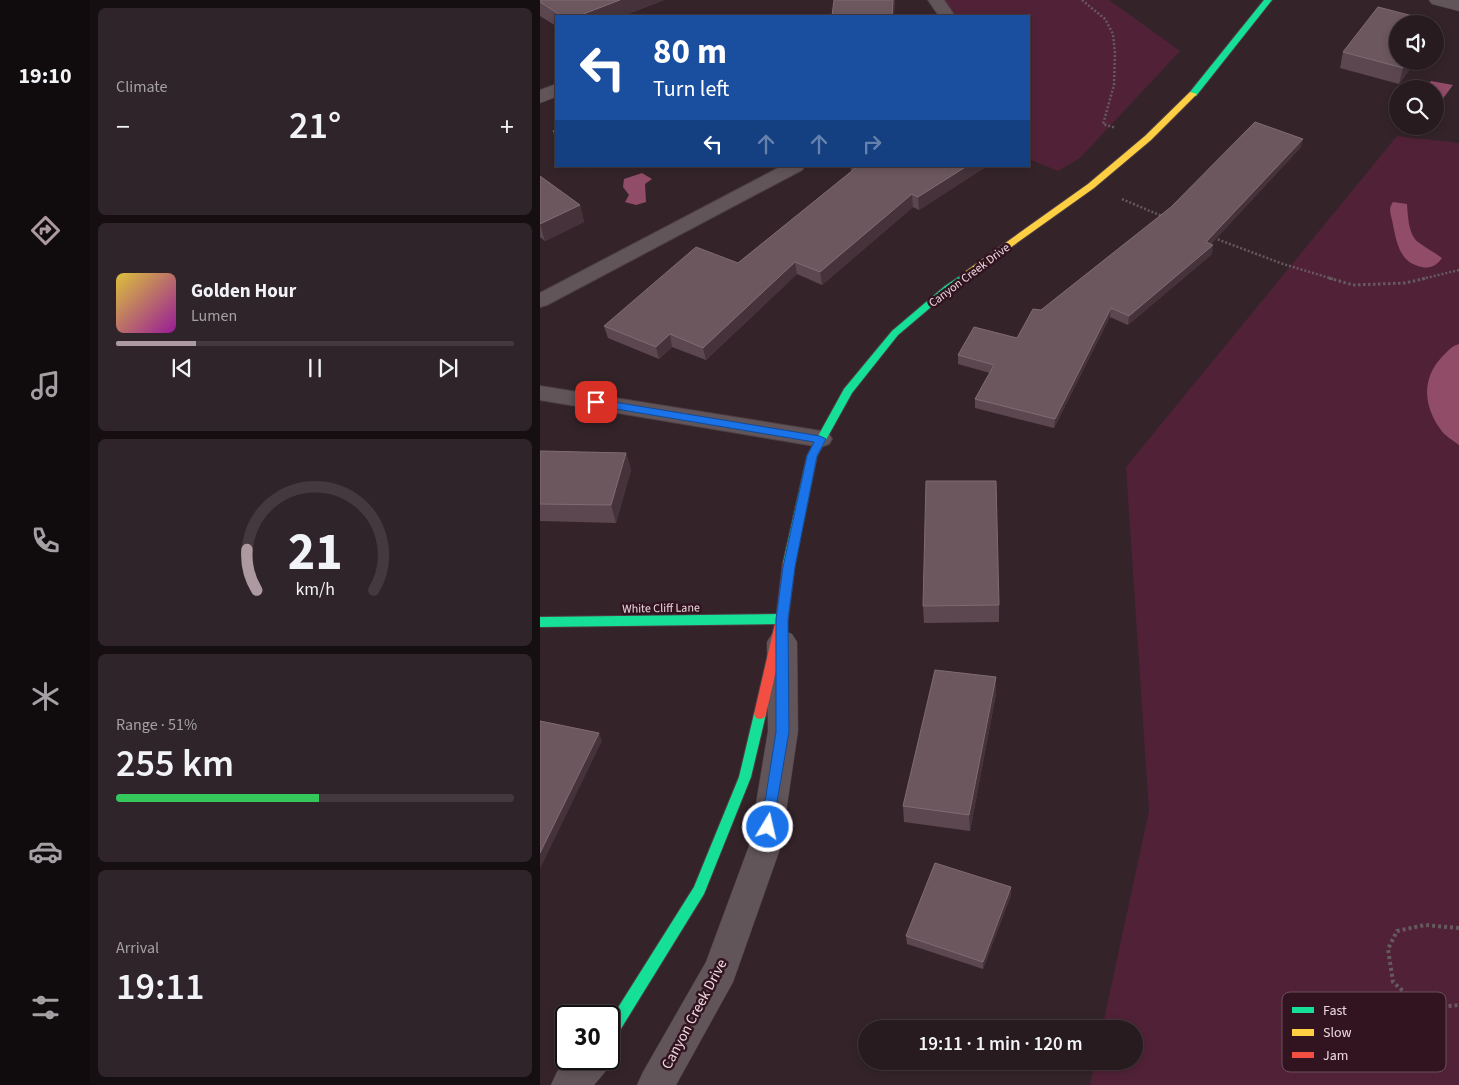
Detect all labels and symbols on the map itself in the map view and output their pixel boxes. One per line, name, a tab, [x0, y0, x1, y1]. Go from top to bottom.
street label: Canyon Creek Drive	[925, 239, 1013, 312]
pin	[575, 381, 617, 423]
street label: White Cliff Lane	[622, 599, 700, 618]
position arrow	[741, 800, 793, 852]
street label: Canyon Creek Drive	[657, 955, 732, 1073]
legend	[1282, 992, 1446, 1072]
text: Fast	[1323, 1001, 1347, 1021]
speed limit sign: 30	[555, 1005, 620, 1070]
text: Slow	[1323, 1023, 1352, 1043]
text: Jam	[1323, 1046, 1348, 1066]

